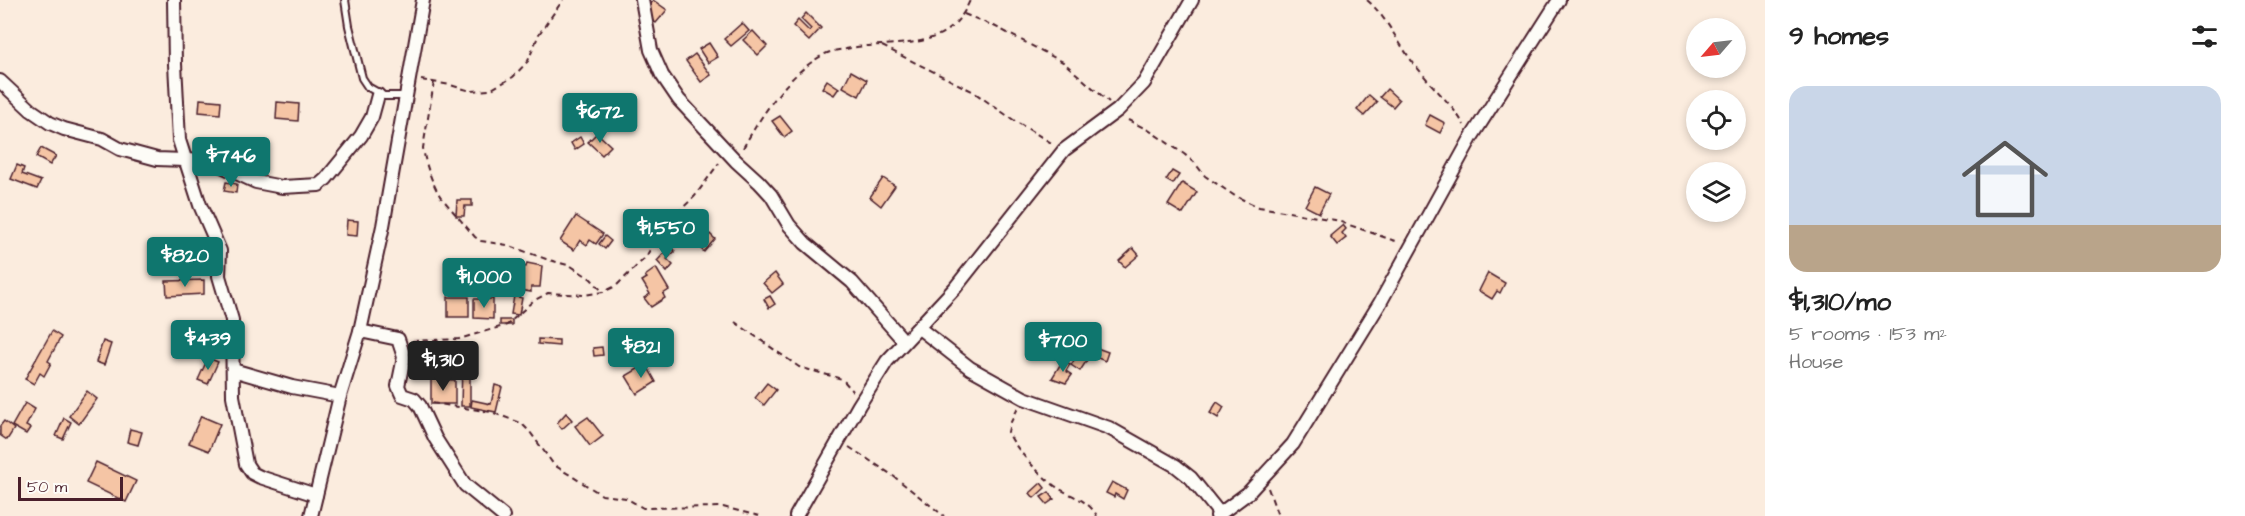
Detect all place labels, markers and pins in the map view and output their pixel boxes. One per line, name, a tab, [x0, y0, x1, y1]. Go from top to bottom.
pin: $672	[564, 93, 636, 144]
pin: $746	[195, 137, 267, 188]
pin: $1,550	[617, 209, 715, 260]
pin: $820	[149, 237, 221, 288]
pin: $1,000	[435, 258, 533, 309]
pin: $439	[172, 320, 244, 371]
pin: $700	[1027, 322, 1099, 373]
pin: $821	[605, 328, 677, 379]
pin: $1,310	[394, 341, 492, 392]

